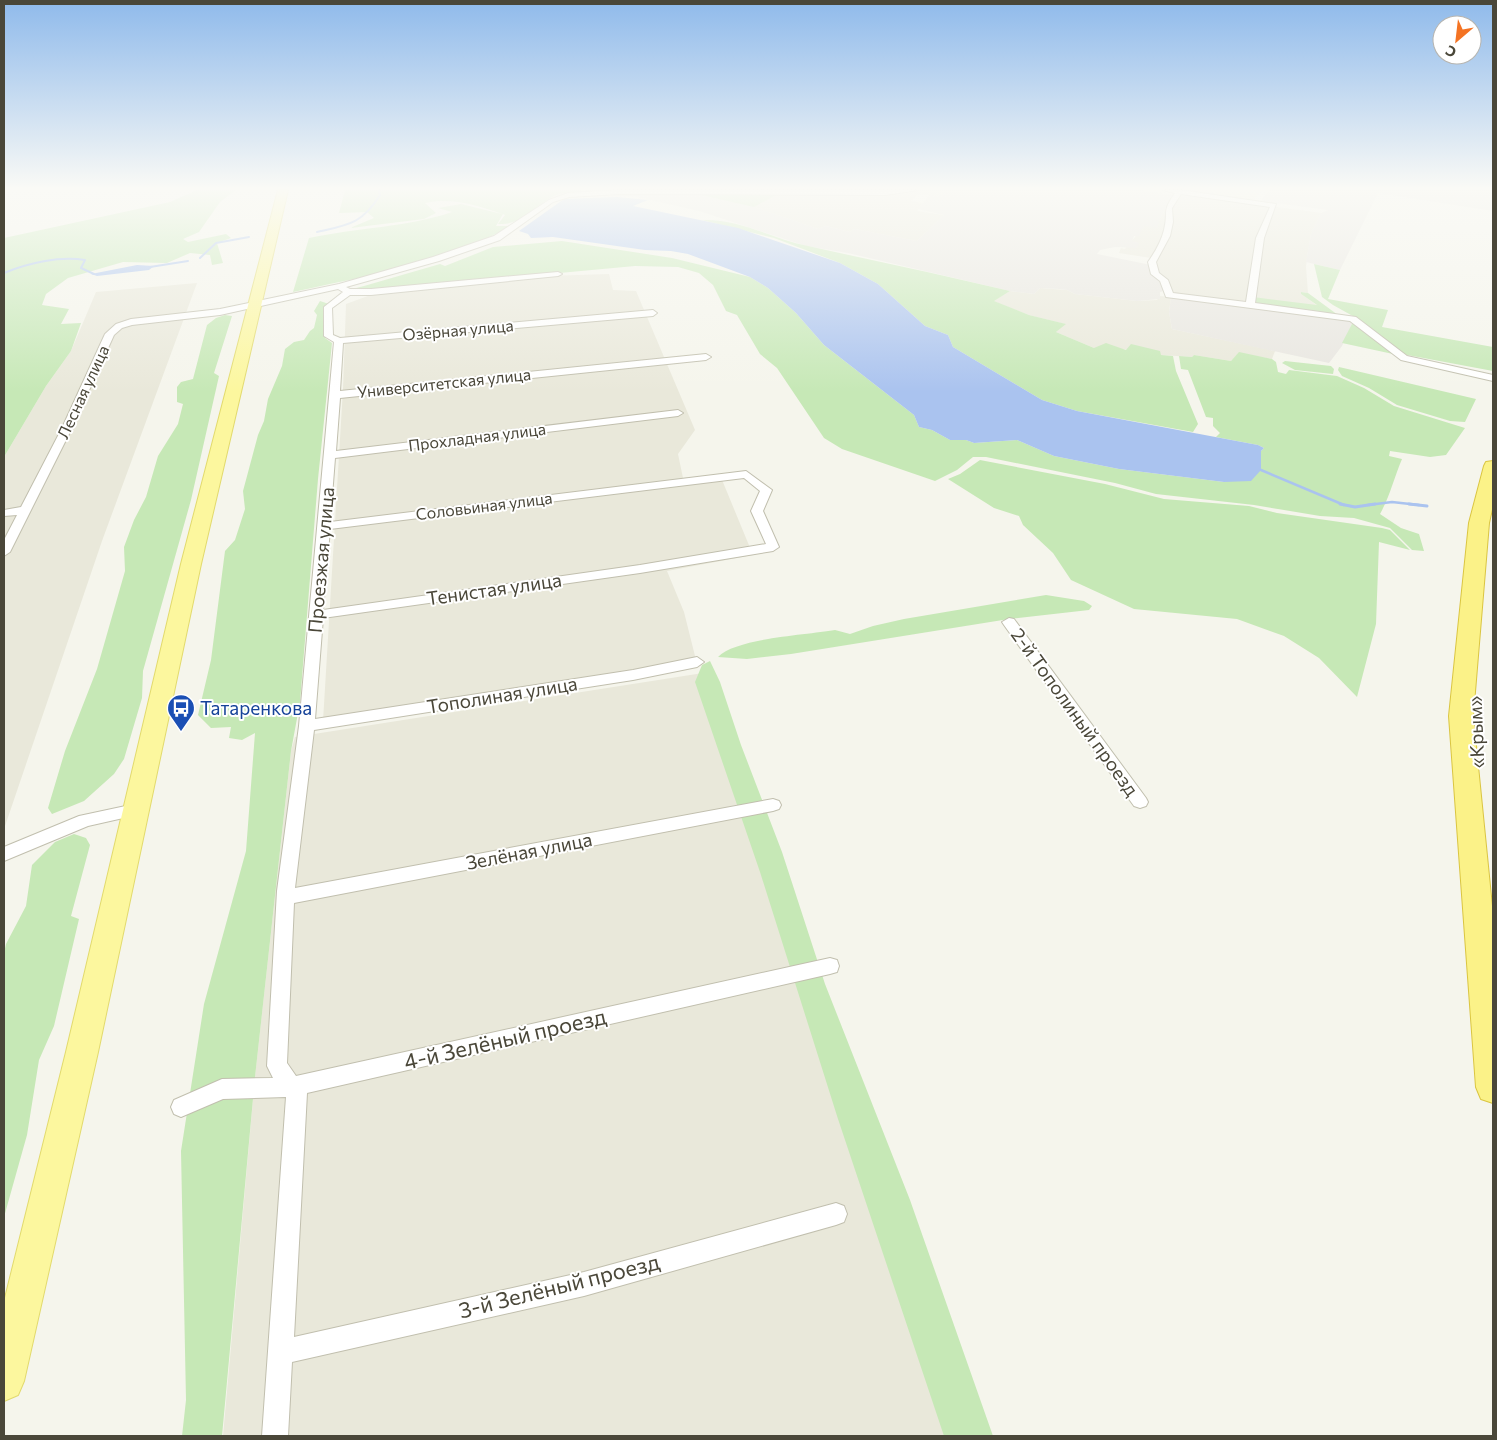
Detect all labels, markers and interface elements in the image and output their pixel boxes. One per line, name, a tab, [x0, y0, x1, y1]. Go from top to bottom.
north arrow	[1432, 15, 1482, 65]
text: С	[1442, 42, 1459, 62]
street label: Озёрная улица	[402, 315, 514, 344]
street label: Лесная улица	[53, 342, 113, 442]
street label: Университетская улица	[356, 364, 532, 401]
street label: Прохладная улица	[407, 419, 547, 454]
street label: Проезжая улица	[303, 486, 338, 634]
street label: Соловьиная улица	[414, 488, 553, 523]
street label: Тенистая улица	[425, 568, 563, 609]
street label: 2-й Тополиный проезд	[1007, 623, 1144, 800]
street label: Тополиная улица	[425, 671, 579, 718]
bus stop icon: Татаренкова	[166, 693, 196, 732]
street label: «Крым»	[1463, 695, 1488, 769]
place label: Татаренкова	[200, 696, 312, 719]
street label: Зелёная улица	[464, 827, 594, 874]
street label: 4-й Зелёный проезд	[401, 1002, 609, 1075]
street label: 3-й Зелёный проезд	[456, 1247, 662, 1324]

